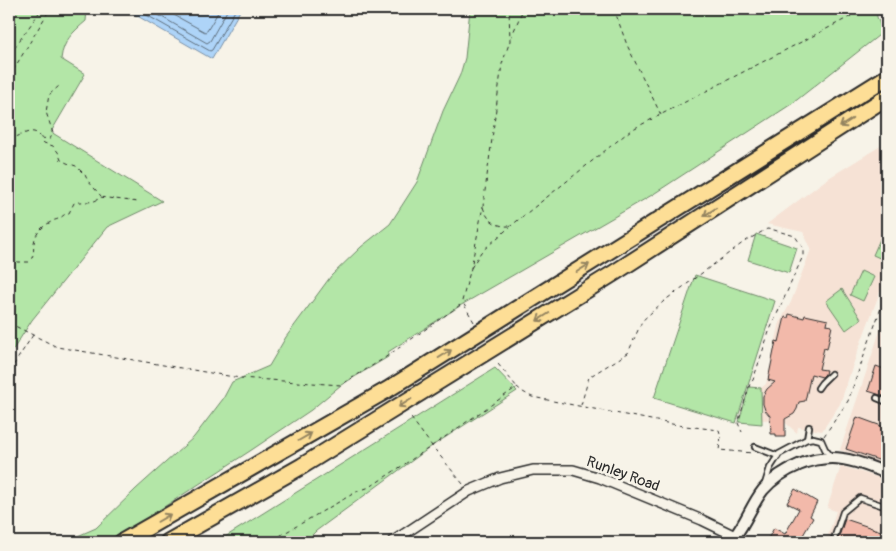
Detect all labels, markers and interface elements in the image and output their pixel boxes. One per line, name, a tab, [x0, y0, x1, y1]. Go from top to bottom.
one-way arrow	[840, 119, 854, 129]
one-way arrow	[703, 207, 717, 217]
one-way arrow	[575, 263, 589, 273]
one-way arrow	[536, 312, 550, 323]
one-way arrow	[437, 348, 451, 358]
one-way arrow	[398, 398, 412, 408]
one-way arrow	[298, 432, 313, 442]
street label: Runley Road	[584, 452, 662, 496]
one-way arrow	[157, 513, 172, 523]

